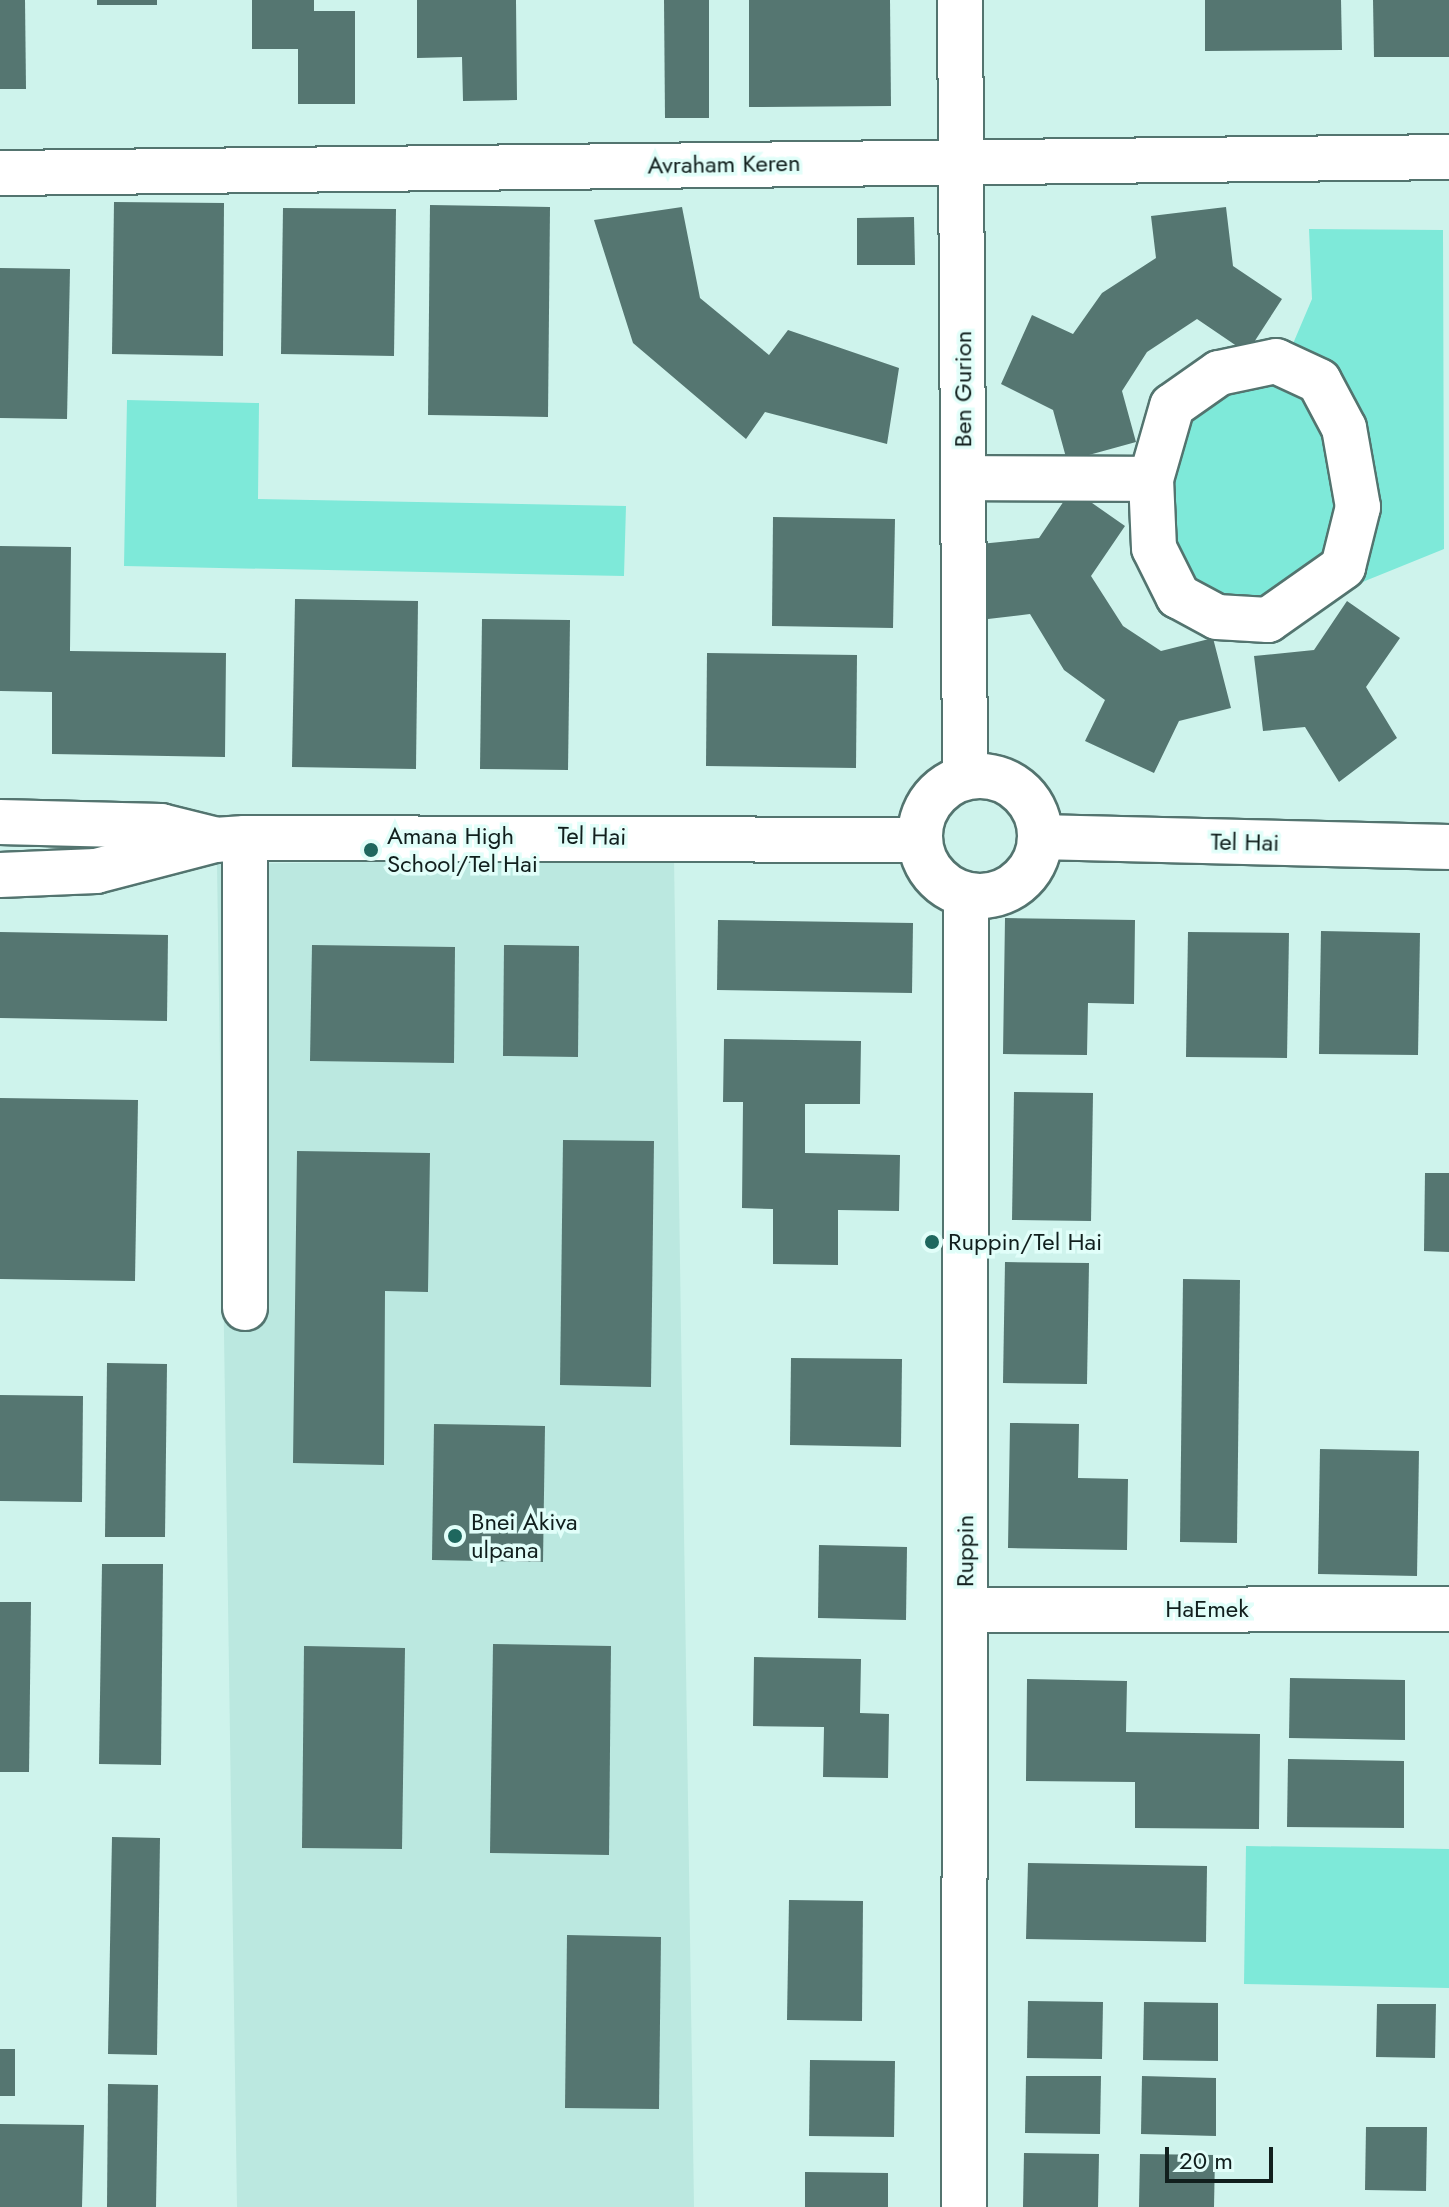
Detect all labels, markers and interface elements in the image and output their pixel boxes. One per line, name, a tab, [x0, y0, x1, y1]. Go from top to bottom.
street label: Avraham Keren	[647, 148, 801, 180]
street label: Ben Gurion	[949, 331, 977, 447]
street label: Tel Hai	[557, 821, 627, 851]
place label: Amana High School/Tel Hai	[387, 822, 538, 878]
street label: Tel Hai	[1210, 827, 1280, 857]
marker: Amana High School/Tel Hai	[362, 841, 380, 859]
place label: Ruppin/Tel Hai	[948, 1228, 1102, 1256]
marker: Ruppin/Tel Hai	[923, 1233, 941, 1251]
place label: Bnei Akiva ulpana	[471, 1508, 578, 1564]
street label: Ruppin	[951, 1515, 979, 1587]
marker: Bnei Akiva ulpana	[446, 1527, 464, 1545]
street label: HaEmek	[1165, 1595, 1249, 1623]
scale bar	[1169, 2131, 1277, 2181]
text: 20 m	[1179, 2143, 1233, 2178]

